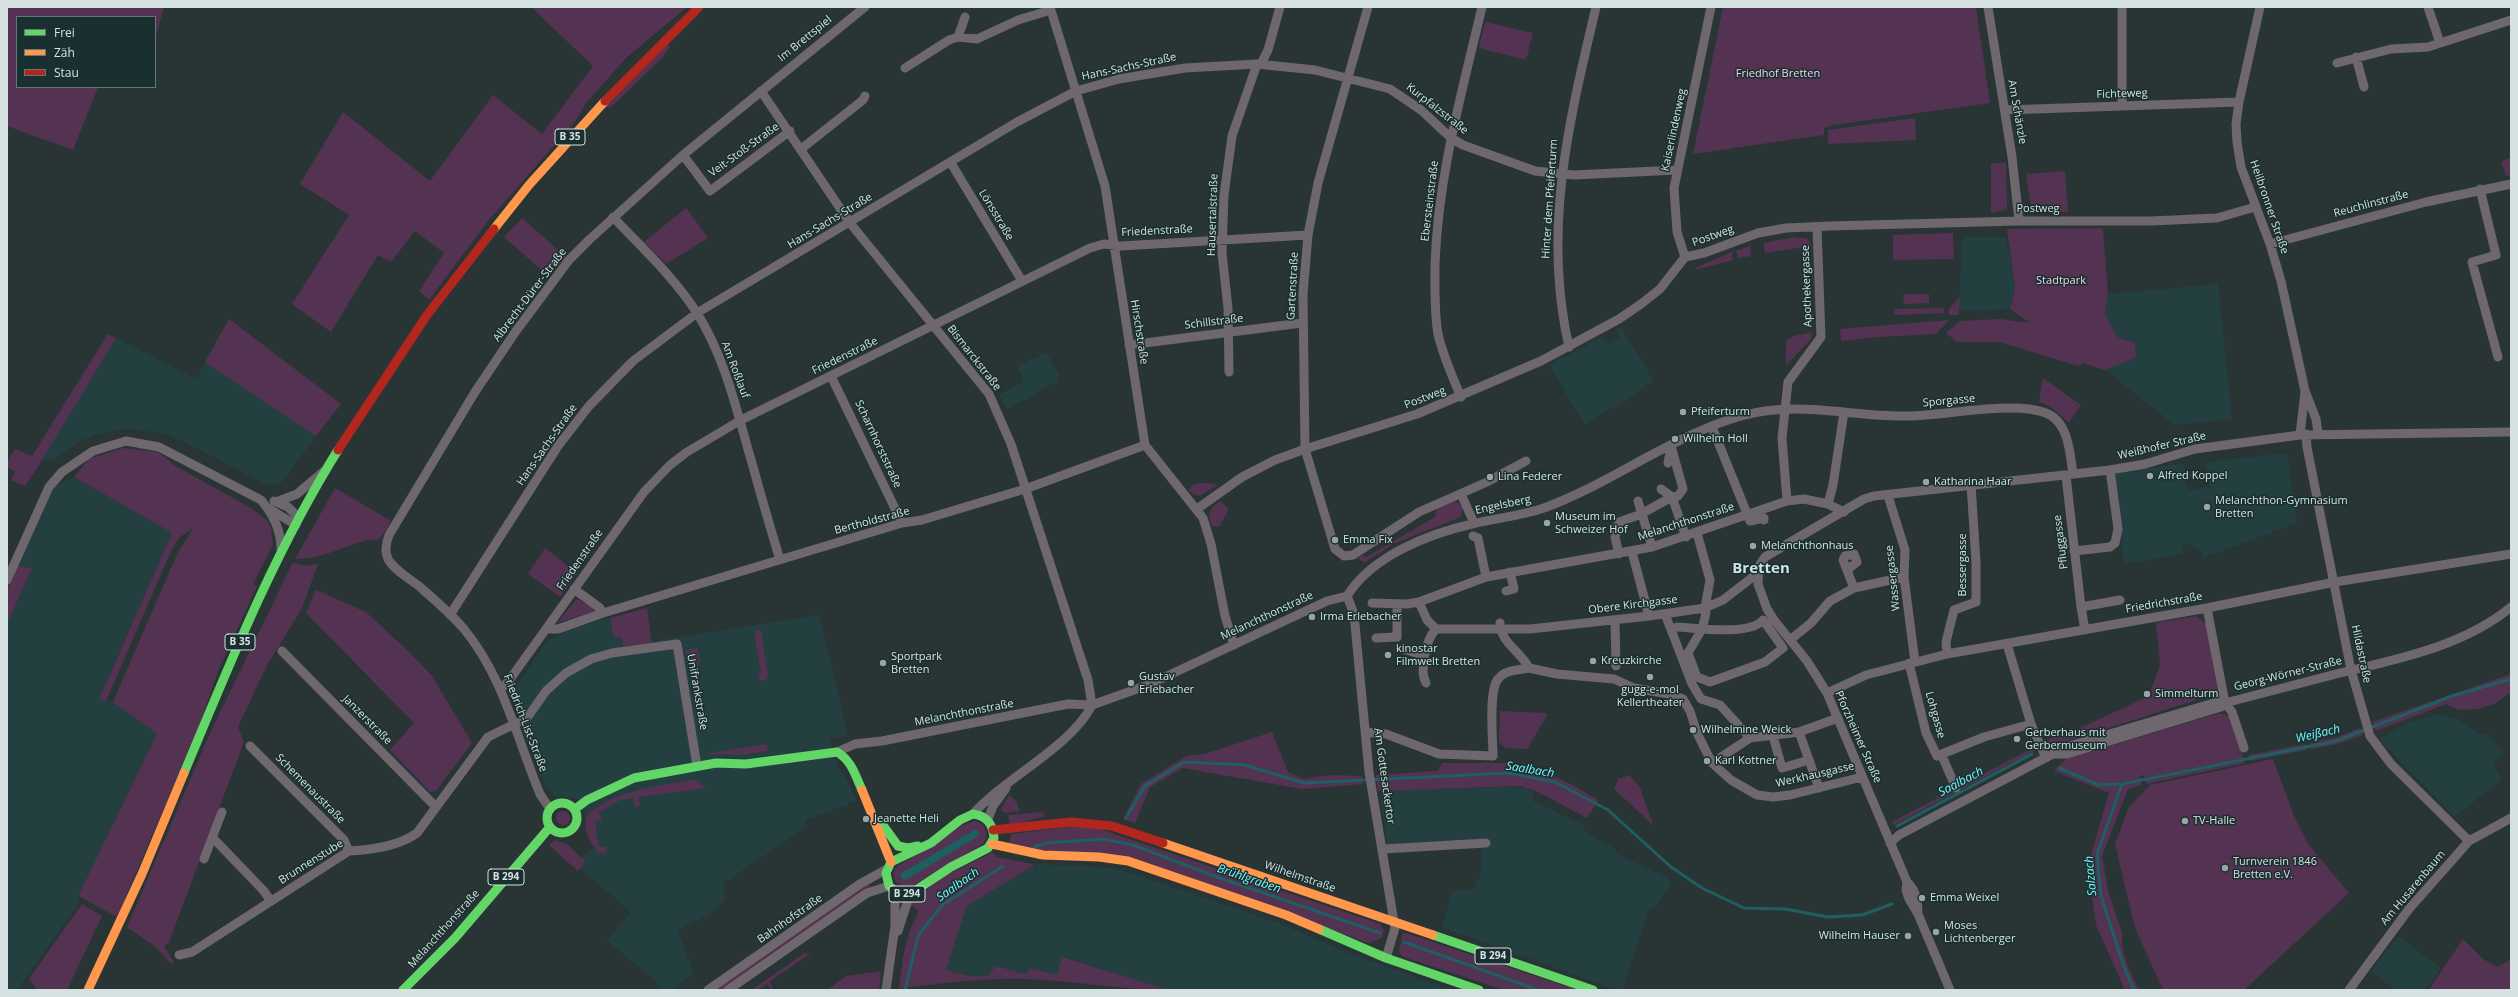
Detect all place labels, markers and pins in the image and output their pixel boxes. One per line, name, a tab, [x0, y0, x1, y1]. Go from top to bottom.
place label: Pfeiferturm	[1691, 405, 1750, 419]
marker: Pfeiferturm	[1678, 407, 1688, 417]
place label: Wilhelm Holl	[1683, 432, 1748, 446]
marker: Wilhelm Holl	[1670, 434, 1680, 444]
place label: Alfred Koppel	[2158, 469, 2227, 483]
place label: Lina Federer	[1498, 470, 1562, 484]
marker: Alfred Koppel	[2145, 471, 2155, 481]
marker: Lina Federer	[1485, 472, 1495, 482]
place label: Katharina Haar	[1934, 475, 2011, 489]
marker: Katharina Haar	[1921, 477, 1931, 487]
place label: Melanchthon-Gymnasium Bretten	[2215, 494, 2348, 520]
marker: Melanchthon-Gymnasium Bretten	[2202, 502, 2212, 512]
place label: Museum im Schweizer Hof	[1555, 510, 1628, 536]
marker: Museum im Schweizer Hof	[1542, 518, 1552, 528]
place label: Emma Fix	[1343, 533, 1393, 547]
marker: Emma Fix	[1330, 535, 1340, 545]
place label: Melanchthonhaus	[1761, 539, 1854, 553]
marker: Melanchthonhaus	[1748, 541, 1758, 551]
place label: Irma Erlebacher	[1320, 610, 1402, 624]
marker: Irma Erlebacher	[1307, 612, 1317, 622]
place label: kinostar Filmwelt Bretten	[1396, 642, 1480, 668]
place label: Sportpark Bretten	[891, 650, 942, 676]
marker: kinostar Filmwelt Bretten	[1383, 650, 1393, 660]
place label: Kreuzkirche	[1601, 654, 1662, 668]
marker: Kreuzkirche	[1588, 656, 1598, 666]
marker: Sportpark Bretten	[878, 658, 888, 668]
place label: Gustav Erlebacher	[1139, 670, 1194, 696]
marker: gugg-e-mol Kellertheater	[1645, 672, 1655, 682]
marker: Gustav Erlebacher	[1126, 678, 1136, 688]
place label: gugg-e-mol Kellertheater	[1617, 683, 1683, 709]
place label: Simmelturm	[2155, 687, 2218, 701]
marker: Simmelturm	[2142, 689, 2152, 699]
place label: Wilhelmine Weick	[1701, 723, 1791, 737]
marker: Wilhelmine Weick	[1688, 725, 1698, 735]
place label: Gerberhaus mit Gerbermuseum	[2025, 726, 2106, 752]
marker: Gerberhaus mit Gerbermuseum	[2012, 734, 2022, 744]
place label: Karl Kottner	[1715, 754, 1777, 768]
marker: Karl Kottner	[1702, 756, 1712, 766]
place label: Jeanette Heli	[874, 812, 939, 826]
marker: Jeanette Heli	[861, 814, 871, 824]
place label: TV-Halle	[2193, 814, 2235, 828]
marker: TV-Halle	[2180, 816, 2190, 826]
place label: Turnverein 1846 Bretten e.V.	[2233, 855, 2317, 881]
marker: Turnverein 1846 Bretten e.V.	[2220, 863, 2230, 873]
place label: Emma Weixel	[1930, 891, 1999, 905]
marker: Emma Weixel	[1917, 893, 1927, 903]
place label: Moses Lichtenberger	[1944, 919, 2015, 945]
marker: Moses Lichtenberger	[1931, 927, 1941, 937]
place label: Wilhelm Hauser	[1819, 929, 1900, 943]
marker: Wilhelm Hauser	[1903, 931, 1913, 941]

